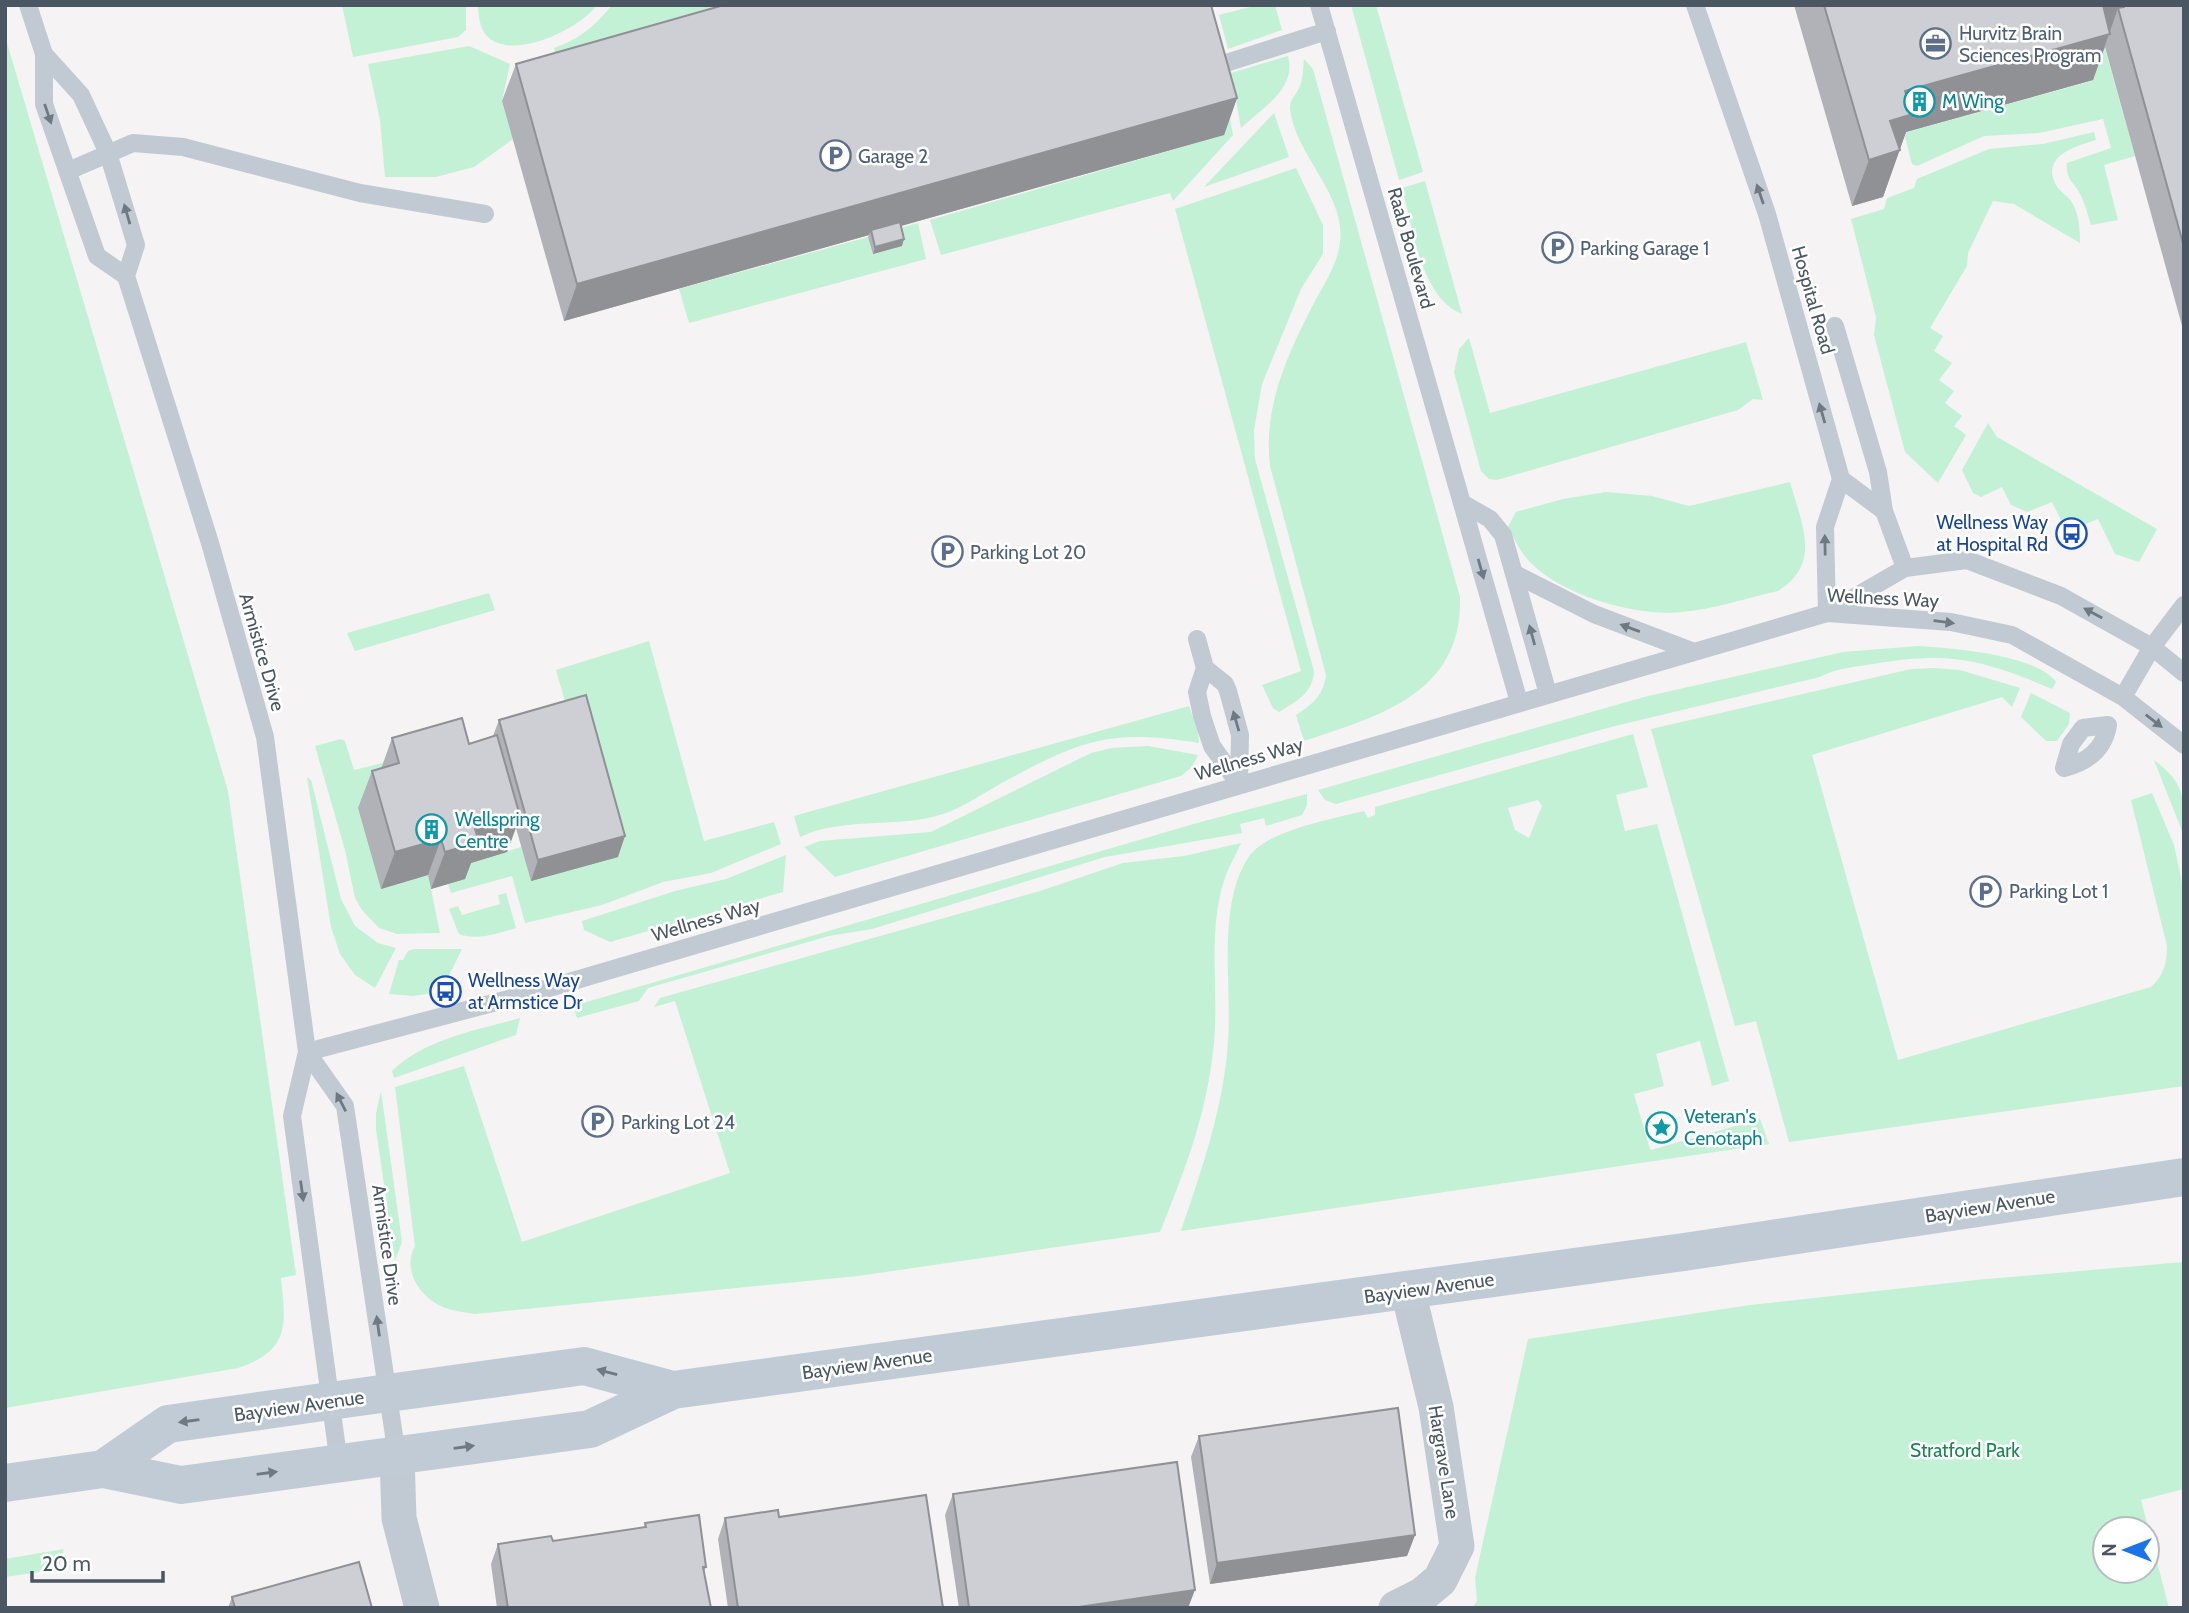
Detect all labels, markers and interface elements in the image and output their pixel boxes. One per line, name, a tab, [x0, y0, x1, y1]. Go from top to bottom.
place label: Hurvitz Brain Sciences Program	[1959, 22, 2102, 67]
office icon: Hurvitz Brain Sciences Program	[1919, 27, 1953, 61]
building icon: M Wing	[1902, 84, 1936, 118]
place label: M Wing	[1942, 90, 2004, 113]
one-way arrow	[43, 104, 54, 125]
parking icon: Garage 2	[818, 139, 852, 173]
place label: Garage 2	[858, 145, 928, 168]
one-way arrow	[1754, 184, 1765, 205]
street label: Raab Boulevard	[1383, 185, 1439, 311]
one-way arrow	[121, 204, 131, 225]
parking icon: Parking Garage 1	[1540, 231, 1574, 265]
place label: Parking Garage 1	[1580, 237, 1709, 260]
street label: Hospital Road	[1787, 243, 1839, 357]
one-way arrow	[1817, 402, 1827, 423]
place label: Wellness Way at Hospital Rd	[1936, 511, 2048, 556]
bus stop icon: Wellness Way at Hospital Rd	[2054, 516, 2088, 550]
one-way arrow	[1820, 533, 1831, 555]
parking icon: Parking Lot 20	[930, 535, 964, 569]
place label: Parking Lot 20	[970, 541, 1086, 564]
one-way arrow	[1476, 558, 1487, 580]
street label: Wellness Way	[1827, 584, 1940, 612]
street label: Armistice Drive	[234, 590, 290, 714]
one-way arrow	[2083, 608, 2103, 619]
one-way arrow	[1933, 616, 1955, 627]
one-way arrow	[1619, 622, 1640, 633]
one-way arrow	[1526, 623, 1537, 645]
one-way arrow	[1230, 709, 1241, 731]
one-way arrow	[2145, 713, 2162, 728]
street label: Wellness Way	[1192, 732, 1306, 785]
place label: Wellspring Centre	[455, 808, 540, 853]
building icon: Wellspring Centre	[415, 813, 449, 847]
parking icon: Parking Lot 1	[1969, 874, 2003, 908]
place label: Parking Lot 1	[2009, 880, 2108, 903]
street label: Wellness Way	[649, 893, 763, 946]
place label: Wellness Way at Armstice Dr	[468, 969, 582, 1014]
bus stop icon: Wellness Way at Armstice Dr	[428, 974, 462, 1008]
one-way arrow	[335, 1092, 347, 1112]
parking icon: Parking Lot 24	[581, 1105, 615, 1139]
place label: Veteran's Cenotaph	[1684, 1105, 1763, 1150]
place icon: Veteran's Cenotaph	[1644, 1110, 1678, 1144]
place label: Parking Lot 24	[621, 1111, 735, 1134]
one-way arrow	[297, 1180, 308, 1202]
street label: Armistice Drive	[367, 1183, 407, 1307]
street label: Bayview Avenue	[1923, 1184, 2057, 1228]
street label: Bayview Avenue	[1362, 1267, 1496, 1309]
one-way arrow	[372, 1315, 383, 1337]
street label: Bayview Avenue	[800, 1343, 934, 1385]
one-way arrow	[596, 1367, 617, 1377]
street label: Bayview Avenue	[232, 1385, 366, 1427]
street label: Hargrave Lane	[1424, 1404, 1464, 1521]
one-way arrow	[178, 1415, 200, 1426]
park label: Stratford Park	[1910, 1439, 2020, 1462]
one-way arrow	[453, 1441, 475, 1452]
one-way arrow	[256, 1468, 278, 1479]
north arrow	[2091, 1515, 2161, 1585]
scale bar	[32, 1540, 163, 1584]
text: N	[2098, 1543, 2121, 1557]
text: 20 m	[42, 1551, 91, 1576]

